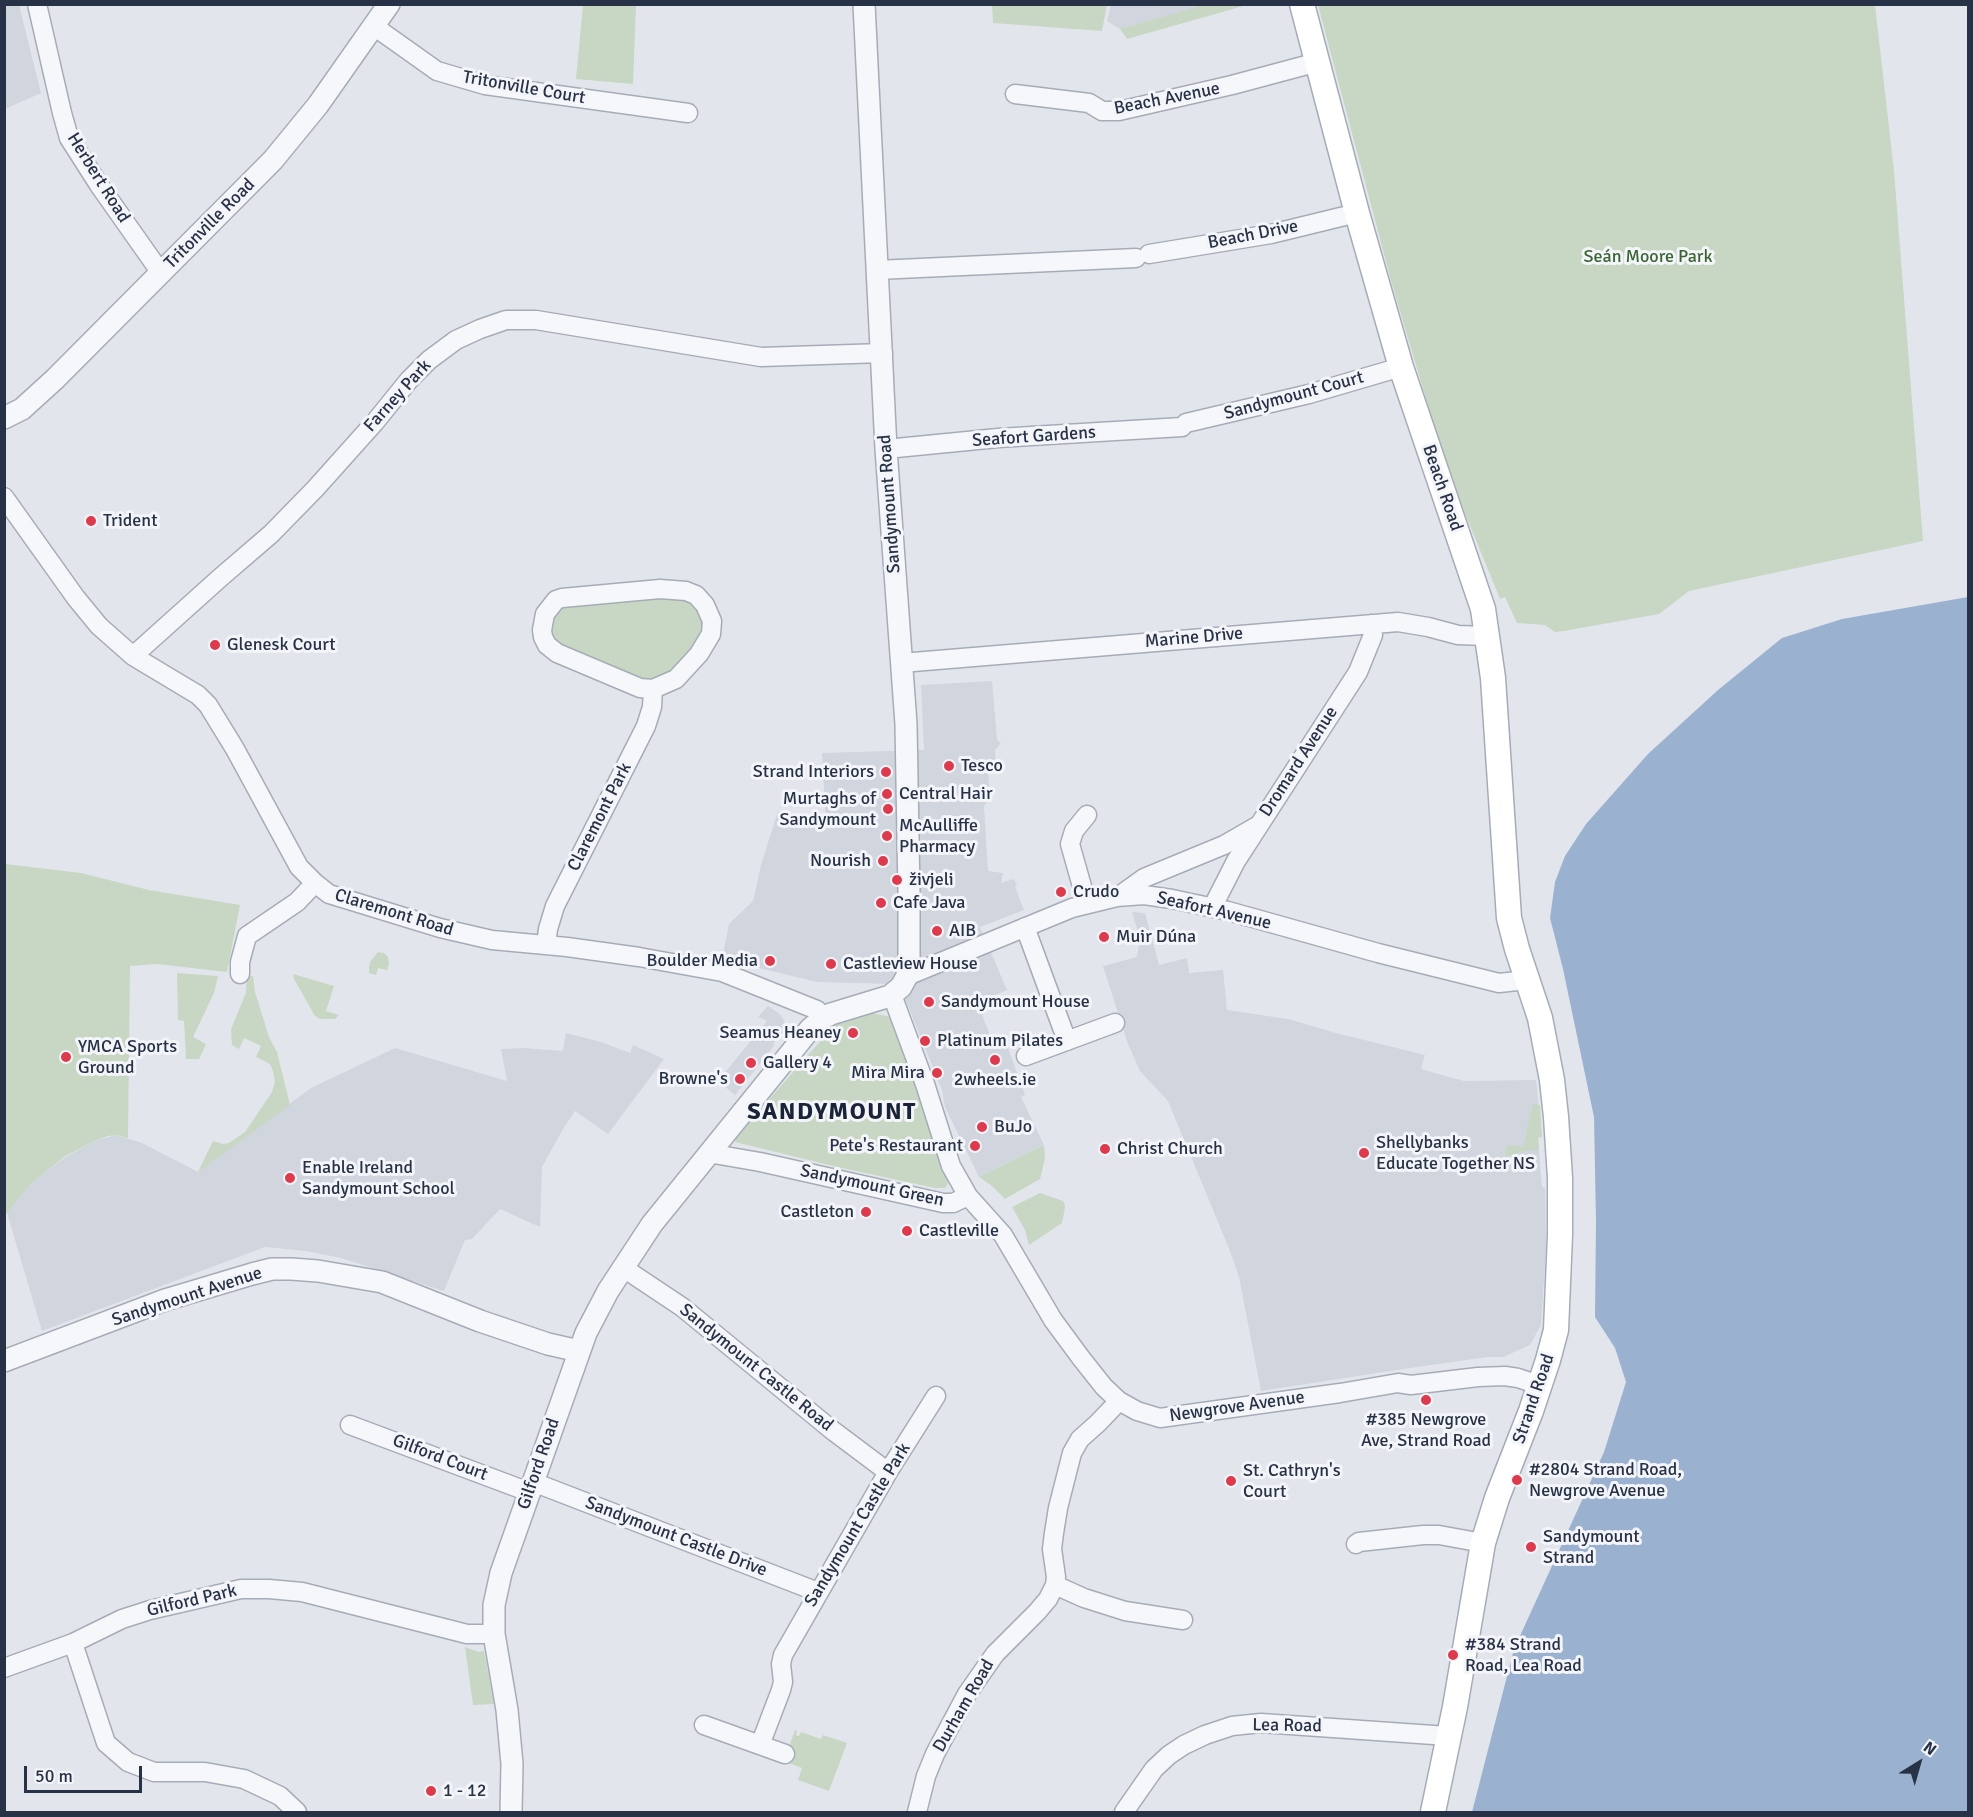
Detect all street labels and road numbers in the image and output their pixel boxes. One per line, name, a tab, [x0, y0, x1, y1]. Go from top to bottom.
street label: Tritonville Court	[461, 67, 587, 109]
street label: Beach Avenue	[1112, 78, 1222, 120]
street label: Herbert Road	[62, 129, 134, 227]
street label: Tritonville Road	[160, 174, 260, 274]
street label: Beach Drive	[1206, 216, 1300, 254]
street label: Farney Park	[360, 355, 436, 437]
street label: Sandymount Court	[1222, 367, 1366, 425]
street label: Seafort Gardens	[971, 422, 1097, 452]
street label: Sandymount Road	[874, 434, 906, 574]
street label: Beach Road	[1417, 442, 1467, 534]
street label: Marine Drive	[1144, 623, 1244, 653]
street label: Dromard Avenue	[1255, 703, 1343, 821]
street label: Claremont Park	[563, 759, 637, 875]
street label: Claremont Road	[332, 885, 456, 941]
street label: Seafort Avenue	[1155, 887, 1273, 935]
street label: Sandymount Green	[798, 1160, 946, 1212]
street label: Sandymount Avenue	[109, 1262, 265, 1332]
street label: Sandymount Castle Road	[675, 1299, 837, 1437]
street label: Strand Road	[1509, 1351, 1559, 1447]
street label: Newgrove Avenue	[1168, 1387, 1306, 1427]
street label: Gilford Road	[513, 1415, 565, 1513]
street label: Gilford Court	[389, 1430, 491, 1486]
street label: Sandymount Castle Park	[801, 1439, 915, 1611]
street label: Sandymount Castle Drive	[582, 1492, 770, 1582]
street label: Gilford Park	[145, 1580, 239, 1622]
street label: Durham Road	[929, 1656, 999, 1756]
street label: Lea Road	[1252, 1715, 1322, 1737]

